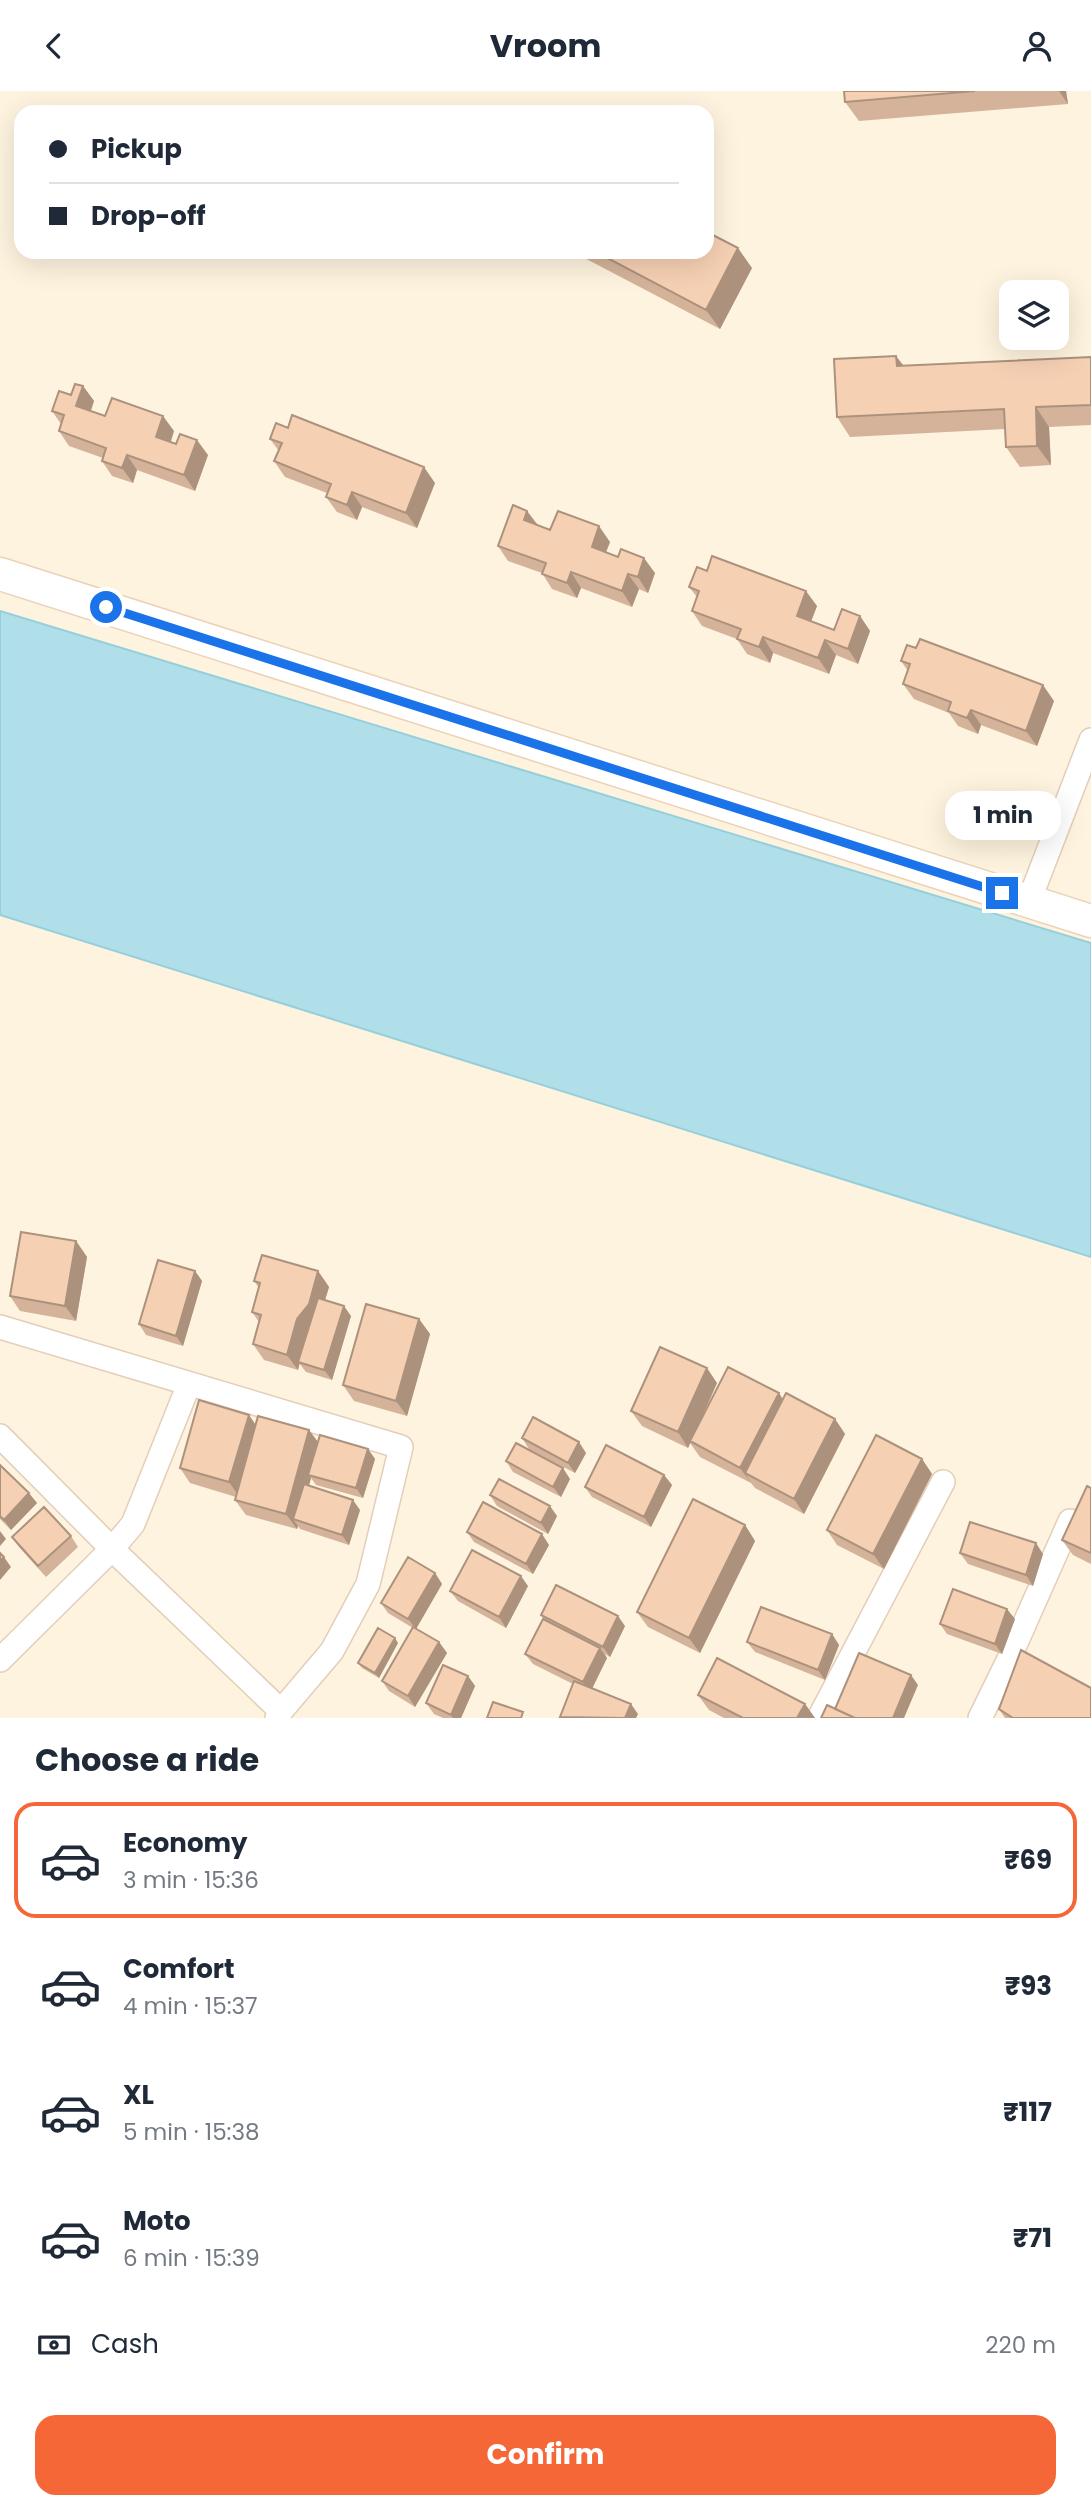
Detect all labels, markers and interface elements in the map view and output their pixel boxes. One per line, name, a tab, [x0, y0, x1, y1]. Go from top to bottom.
text: Vroom	[490, 23, 601, 68]
icon: back	[35, 27, 73, 65]
icon: person	[1018, 27, 1056, 65]
text: Pickup	[91, 131, 182, 167]
text: Drop-off	[91, 198, 206, 234]
map controls	[999, 280, 1069, 350]
button: layers	[999, 280, 1069, 350]
route start	[90, 591, 122, 623]
callout: 1 min	[944, 791, 1060, 841]
text: 1 min	[973, 799, 1033, 831]
route end	[986, 877, 1018, 909]
text: Choose a ride	[35, 1737, 259, 1782]
text: Economy	[123, 1825, 247, 1861]
icon: car	[39, 1829, 102, 1892]
text: ₹69	[1004, 1842, 1052, 1878]
text: 3 min · 15:36	[123, 1864, 259, 1896]
text: Comfort	[123, 1951, 235, 1987]
icon: car	[39, 1955, 102, 2018]
text: ₹93	[1005, 1968, 1052, 2004]
text: 4 min · 15:37	[123, 1990, 258, 2022]
text: XL	[123, 2077, 154, 2113]
icon: car	[39, 2081, 102, 2144]
text: ₹117	[1003, 2094, 1052, 2130]
text: 5 min · 15:38	[123, 2116, 260, 2148]
text: Moto	[123, 2203, 191, 2239]
icon: car	[39, 2207, 102, 2270]
text: ₹71	[1013, 2220, 1052, 2256]
text: 6 min · 15:39	[123, 2242, 260, 2274]
icon: cash	[35, 2326, 73, 2364]
text: Cash	[91, 2326, 159, 2362]
text: 220 m	[985, 2329, 1056, 2361]
button: Confirm	[35, 2415, 1056, 2495]

